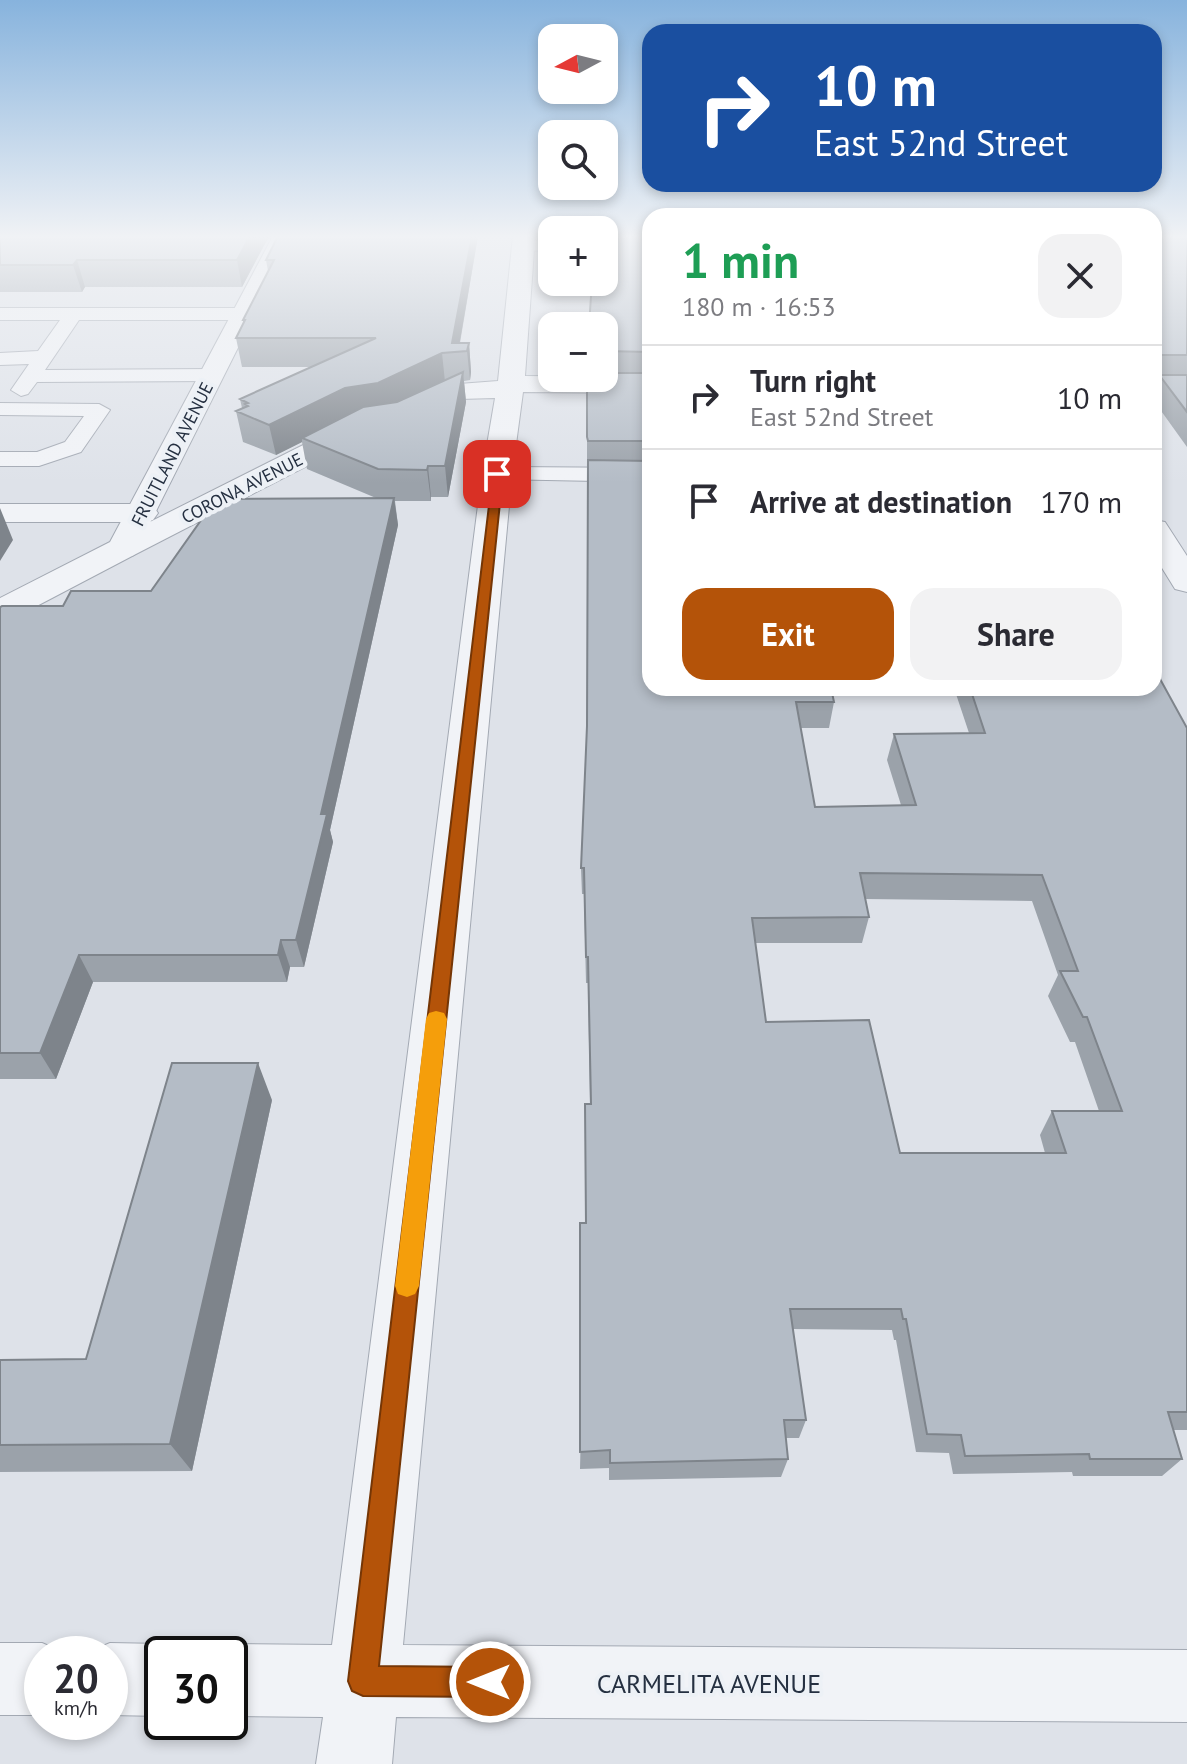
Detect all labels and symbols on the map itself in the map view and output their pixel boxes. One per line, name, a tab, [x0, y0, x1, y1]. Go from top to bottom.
north arrow	[538, 24, 618, 104]
street label: FRUITLAND AVENUE	[126, 378, 218, 530]
pin	[463, 440, 531, 508]
street label: CORONA AVENUE	[177, 447, 307, 529]
speed limit sign: 30	[144, 1636, 248, 1740]
position arrow	[448, 1640, 532, 1724]
street label: CARMELITA AVENUE	[597, 1667, 821, 1700]

